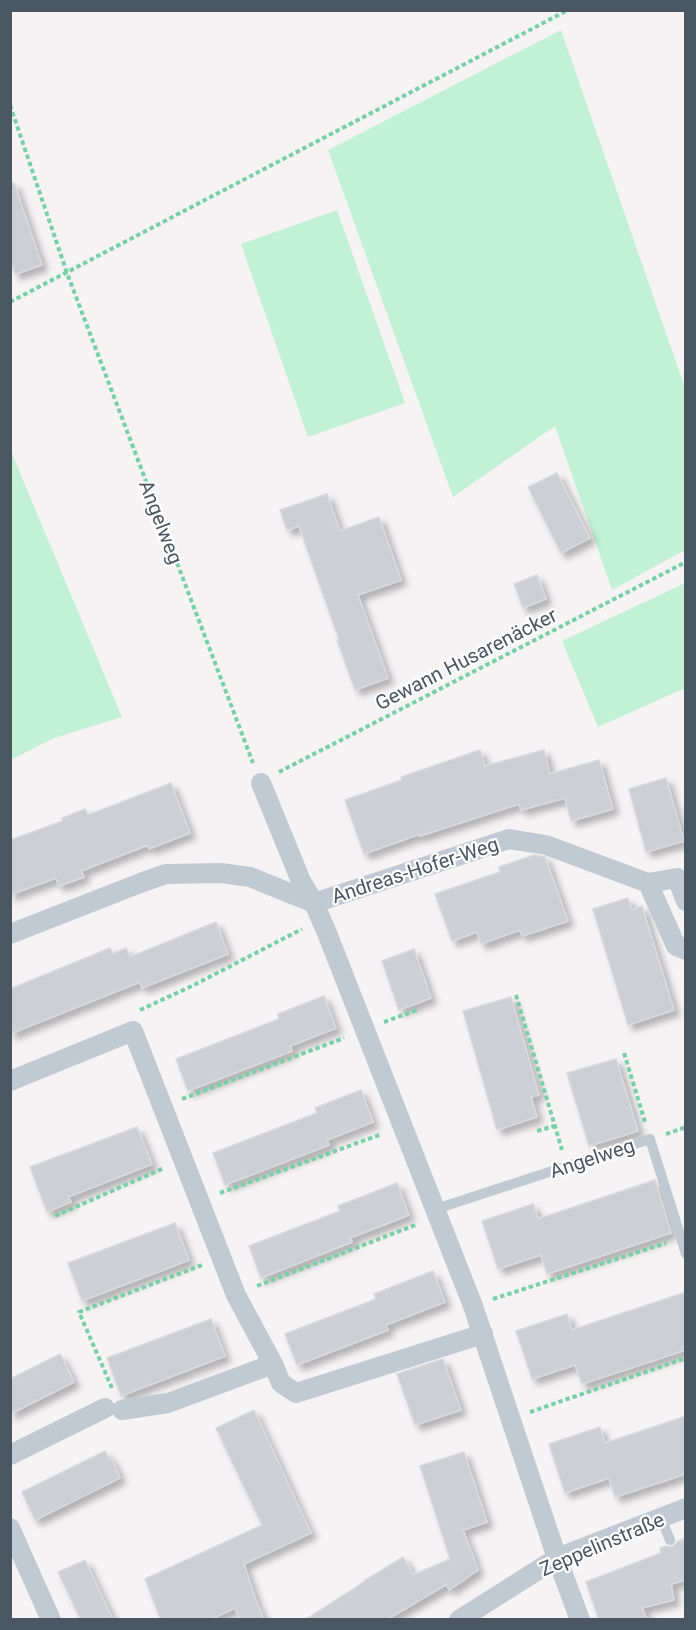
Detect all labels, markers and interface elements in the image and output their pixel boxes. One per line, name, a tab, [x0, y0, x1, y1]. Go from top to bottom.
street label: Angelweg	[134, 477, 188, 567]
street label: Gewann Husarenäcker	[371, 603, 561, 715]
street label: Andreas-Hofer-Weg	[329, 832, 501, 908]
street label: Angelweg	[547, 1133, 637, 1183]
street label: Zeppelinstraße	[536, 1507, 668, 1581]

